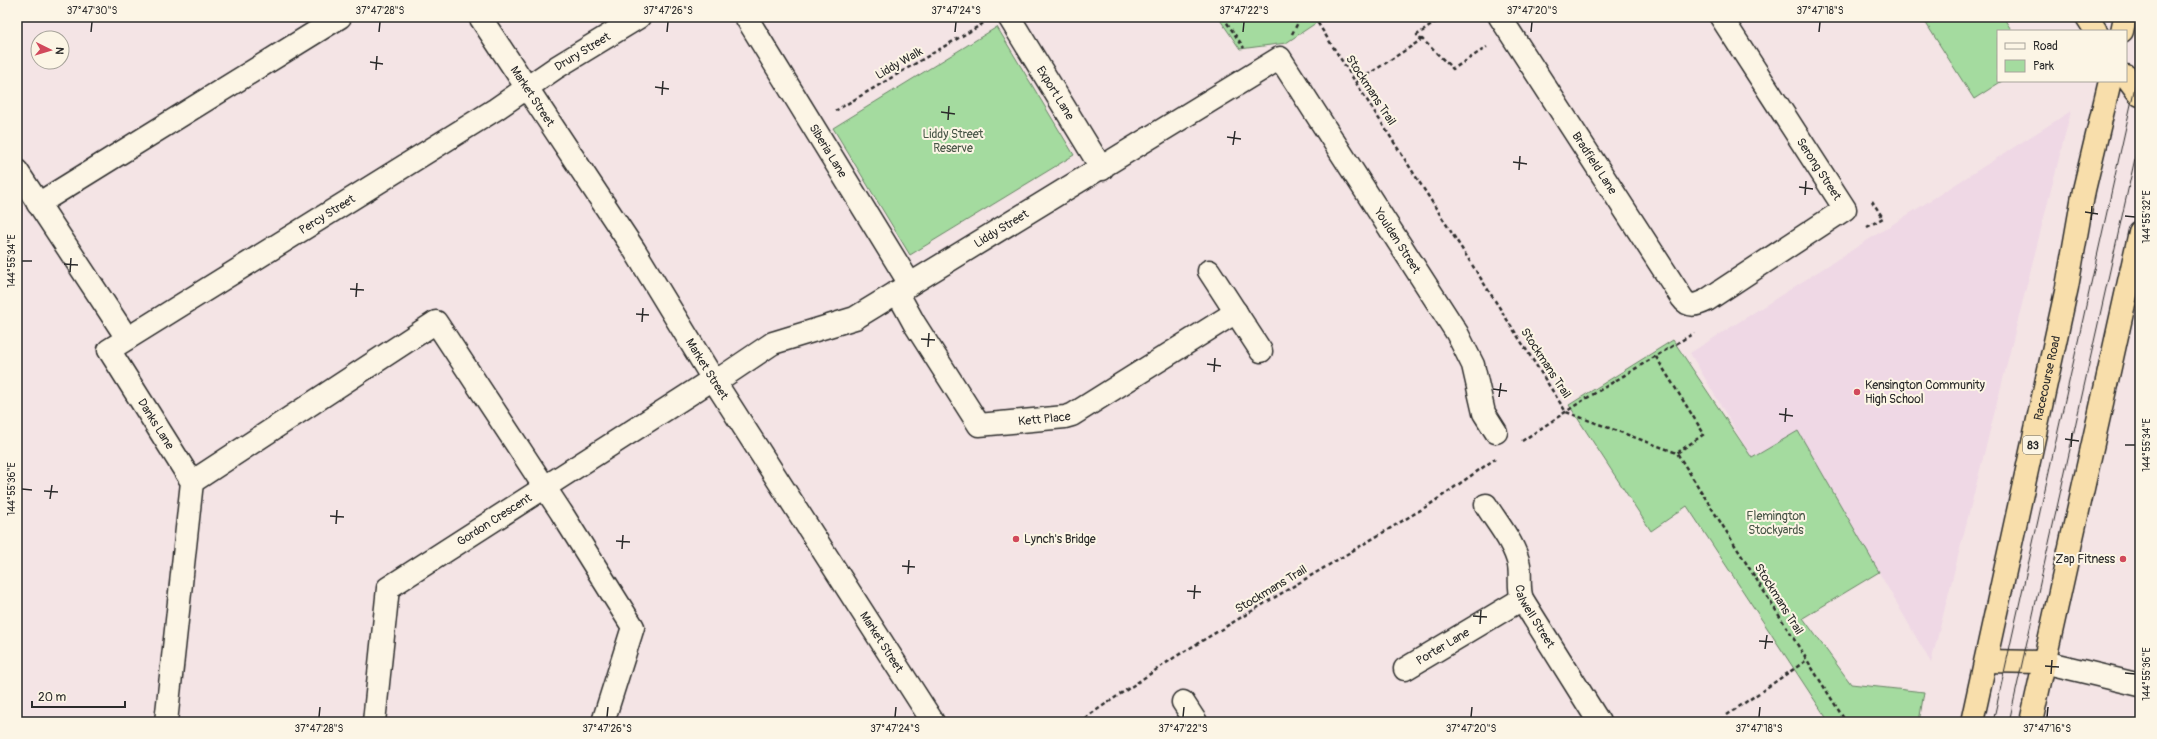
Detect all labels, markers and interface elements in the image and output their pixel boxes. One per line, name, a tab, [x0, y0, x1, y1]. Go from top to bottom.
text: 37°47'30"S	[67, 5, 117, 17]
text: 37°47'28"S	[356, 5, 405, 17]
text: 37°47'26"S	[643, 5, 693, 17]
text: 37°47'24"S	[931, 5, 981, 17]
text: 37°47'22"S	[1219, 5, 1269, 17]
text: 37°47'20"S	[1507, 5, 1557, 17]
text: 37°47'18"S	[1796, 5, 1844, 17]
street label: Drury Street	[552, 29, 613, 75]
north arrow	[30, 30, 70, 70]
legend	[1997, 30, 2127, 82]
text: Road	[2033, 39, 2058, 54]
street label: Liddy Walk	[873, 44, 926, 83]
text: N	[53, 47, 66, 56]
street label: Stockmans Trail	[1342, 52, 1399, 128]
text: Park	[2033, 59, 2054, 74]
street label: Market Street	[507, 63, 558, 130]
street label: Export Lane	[1033, 64, 1077, 123]
street label: Siberia Lane	[806, 121, 850, 181]
park label: Liddy Street Reserve	[923, 127, 984, 156]
street label: Bradfield Lane	[1568, 129, 1620, 198]
street label: Serong Street	[1793, 135, 1844, 203]
text: 144°55'32"E	[2141, 190, 2153, 244]
street label: Percy Street	[296, 192, 358, 238]
street label: Youlden Street	[1370, 204, 1424, 277]
street label: Liddy Street	[972, 207, 1032, 251]
text: 144°55'34"E	[6, 234, 18, 288]
street label: Stockmans Trail	[1517, 325, 1574, 401]
street label: Racecourse Road	[2031, 334, 2064, 422]
street label: Market Street	[682, 336, 731, 403]
place label: Kensington Community High School	[1865, 378, 1985, 407]
marker: Kensington Community High School	[1852, 387, 1862, 397]
street label: Danks Lane	[134, 396, 177, 453]
street label: Kett Place	[1018, 409, 1073, 429]
text: 144°55'34"E	[2141, 418, 2153, 472]
road number: 83	[2023, 436, 2043, 454]
text: 144°55'36"E	[6, 462, 18, 516]
street label: Gordon Crescent	[454, 490, 535, 550]
park label: Flemington Stockyards	[1746, 509, 1806, 538]
place label: Lynch's Bridge	[1024, 532, 1096, 547]
marker: Lynch's Bridge	[1011, 534, 1021, 544]
place label: Zap Fitness	[2055, 552, 2116, 567]
marker: Zap Fitness	[2118, 554, 2128, 564]
street label: Stockmans Trail	[1751, 561, 1806, 638]
street label: Stockmans Trail	[1233, 562, 1310, 617]
street label: Calwell Street	[1512, 584, 1558, 651]
street label: Market Street	[856, 609, 906, 676]
street label: Porter Lane	[1414, 625, 1473, 669]
text: 144°55'36"E	[2141, 647, 2153, 701]
scale bar	[32, 683, 125, 709]
text: 20 m	[38, 690, 67, 705]
text: 37°47'28"S	[295, 723, 344, 735]
text: 37°47'26"S	[582, 723, 632, 735]
text: 37°47'24"S	[870, 723, 920, 735]
text: 37°47'22"S	[1158, 723, 1208, 735]
text: 37°47'20"S	[1446, 723, 1496, 735]
text: 37°47'18"S	[1735, 723, 1783, 735]
text: 37°47'16"S	[2023, 723, 2071, 735]

